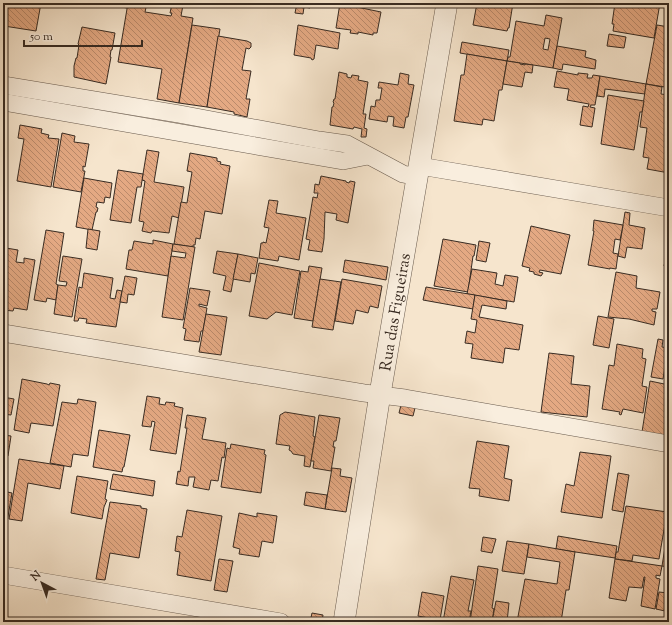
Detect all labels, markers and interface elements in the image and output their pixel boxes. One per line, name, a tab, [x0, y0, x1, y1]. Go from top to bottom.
scale bar	[24, 22, 142, 48]
text: 50 m	[29, 28, 53, 46]
street label: Rua das Figueiras	[375, 252, 418, 373]
north arrow	[22, 563, 62, 603]
text: N	[27, 567, 45, 586]

